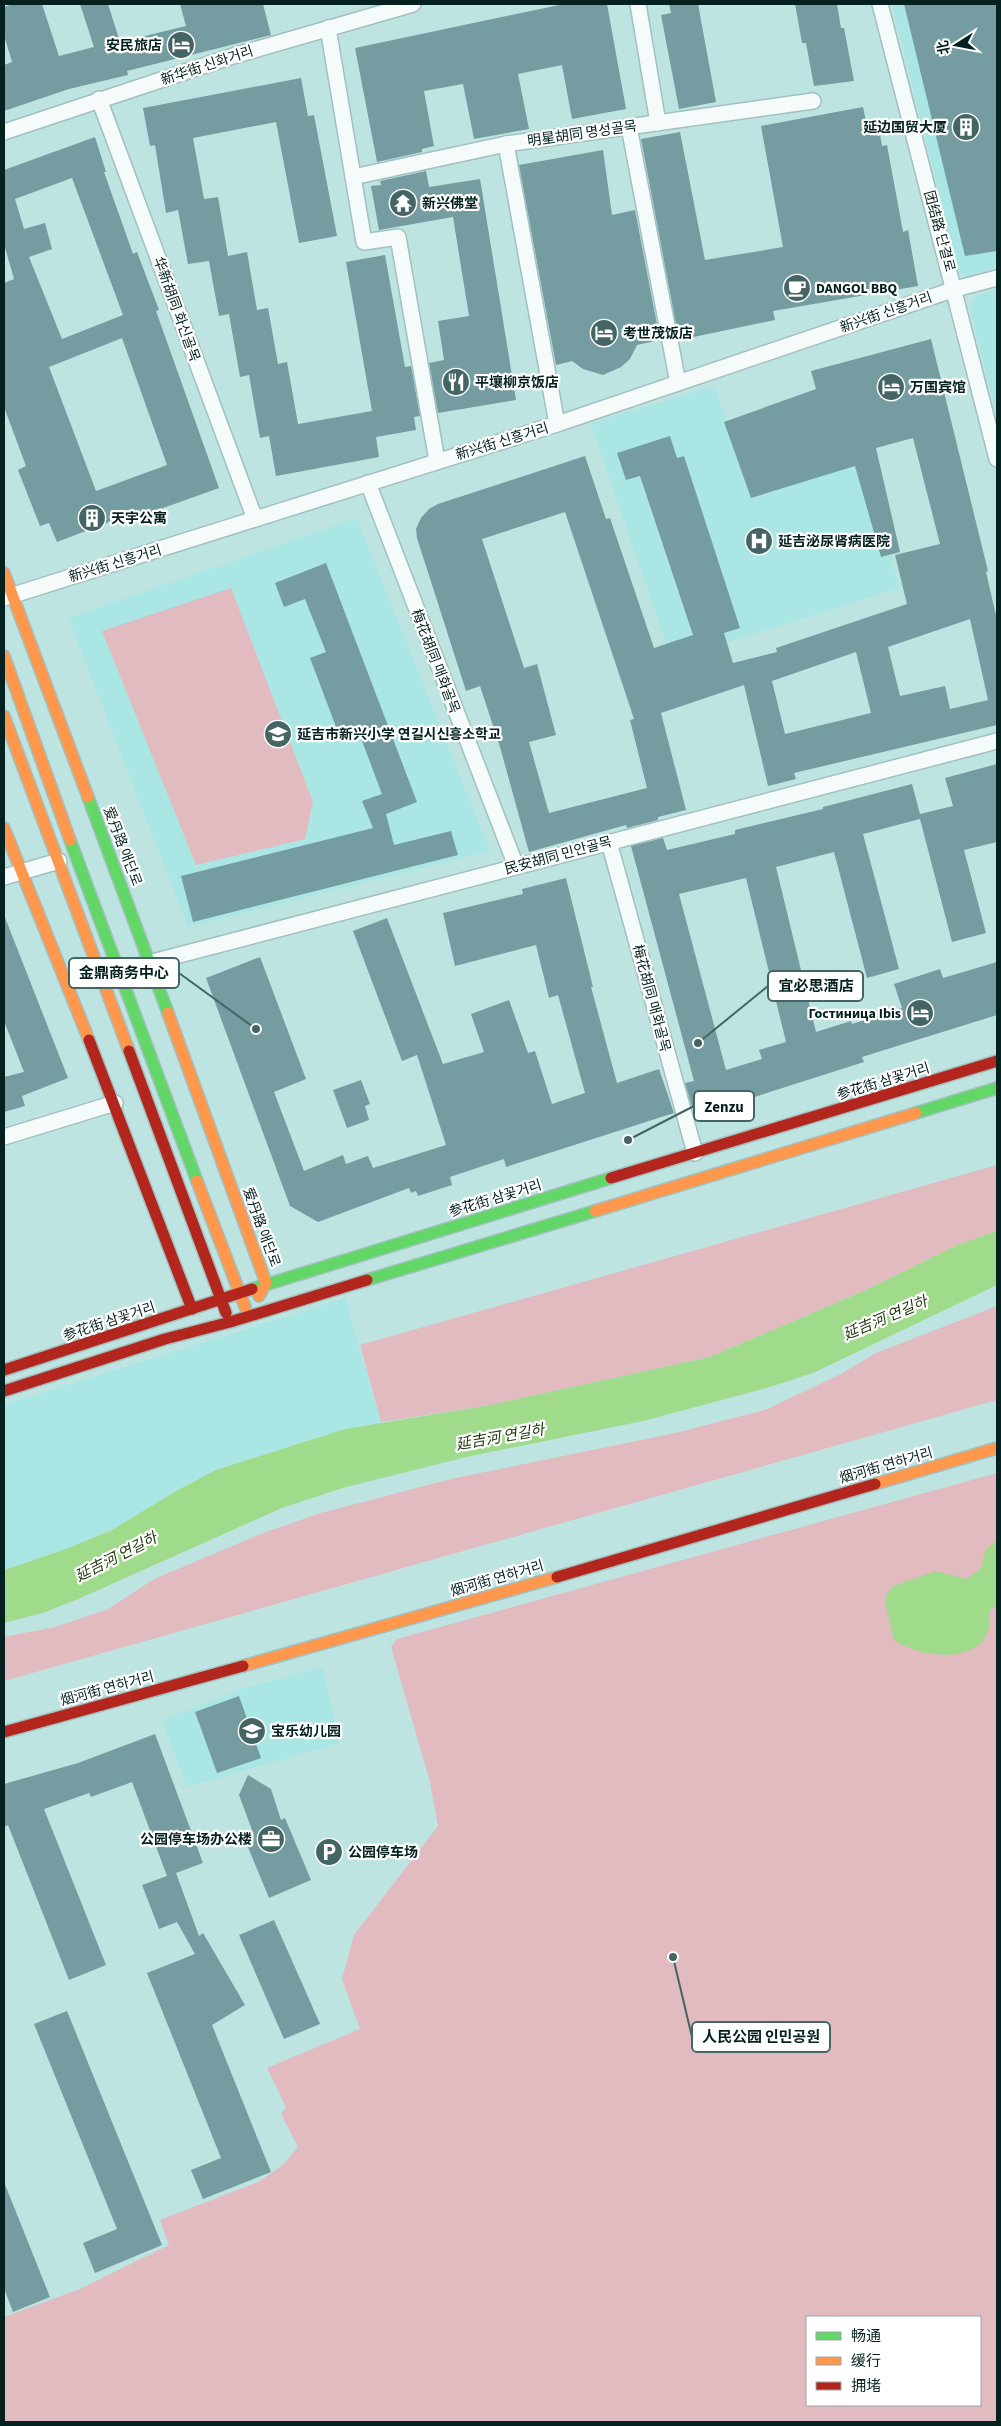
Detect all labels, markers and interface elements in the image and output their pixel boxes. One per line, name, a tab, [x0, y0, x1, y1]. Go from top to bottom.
north arrow	[931, 20, 981, 70]
hotel icon: 安民旅店	[166, 30, 196, 60]
place label: 安民旅店	[106, 36, 162, 56]
text: 北	[933, 39, 955, 56]
street label: 新华街 신화거리	[158, 42, 256, 90]
building icon: 延边国贸大厦	[951, 112, 981, 142]
street label: 明星胡同 명성골목	[526, 116, 638, 152]
place label: 延边国贸大厦	[863, 118, 947, 138]
temple icon: 新兴佛堂	[388, 188, 418, 218]
street label: 团结路 단결로	[919, 188, 960, 274]
place label: 新兴佛堂	[422, 194, 478, 214]
street label: 华新胡同 화신골목	[148, 254, 204, 365]
cafe icon: DANGOL BBQ	[782, 273, 812, 303]
place label: DANGOL BBQ	[816, 279, 898, 299]
street label: 新兴街 신흥거리	[838, 288, 935, 338]
hotel icon: 考世茂饭店	[589, 318, 619, 348]
place label: 考世茂饭店	[623, 324, 693, 344]
restaurant icon: 平壤柳京饭店	[441, 367, 471, 397]
hotel icon: 万国宾馆	[876, 372, 906, 402]
place label: 平壤柳京饭店	[475, 373, 559, 393]
place label: 万国宾馆	[910, 378, 966, 398]
street label: 新兴街 신흥거리	[453, 418, 551, 466]
building icon: 天宇公寓	[77, 503, 107, 533]
place label: 天宇公寓	[111, 509, 167, 529]
hospital icon: 延吉泌尿肾病医院	[744, 526, 774, 556]
place label: 延吉泌尿肾病医院	[778, 532, 890, 552]
street label: 新兴街 신흥거리	[66, 540, 164, 588]
street label: 梅花胡同 매화골목	[406, 606, 464, 717]
school or university icon: 延吉市新兴小学 연길시신흥소학교	[263, 719, 293, 749]
place label: 延吉市新兴小学 연길시신흥소학교	[297, 725, 501, 745]
street label: 爱丹路 애단로	[98, 804, 146, 889]
street label: 民安胡同 민안골목	[502, 832, 614, 880]
street label: 梅花胡同 매화골목	[627, 942, 675, 1054]
callout: 金鼎商务中心	[69, 958, 179, 988]
text: 金鼎商务中心	[79, 963, 169, 984]
callout: 宜必思酒店	[768, 971, 863, 1001]
text: 宜必思酒店	[778, 976, 854, 997]
hotel icon: Гостиница Ibis	[905, 998, 935, 1028]
place label: Гостиница Ibis	[808, 1004, 901, 1024]
street label: 参花街 삼꽃거리	[834, 1058, 932, 1106]
callout: Zenzu	[694, 1091, 754, 1121]
text: Zenzu	[704, 1097, 744, 1118]
street label: 参花街 삼꽃거리	[446, 1175, 544, 1223]
street label: 爱丹路 애단로	[237, 1185, 285, 1270]
water label: 延吉河 연길하	[840, 1290, 932, 1346]
street label: 参花街 삼꽃거리	[60, 1298, 158, 1346]
water label: 延吉河 연길하	[454, 1419, 548, 1456]
street label: 烟河街 연하거리	[837, 1443, 935, 1489]
water label: 延吉河 연길하	[72, 1527, 163, 1587]
street label: 烟河街 연하거리	[448, 1556, 546, 1602]
street label: 烟河街 연하거리	[58, 1667, 156, 1711]
school or university icon: 宝乐幼儿园	[237, 1716, 267, 1746]
place label: 宝乐幼儿园	[271, 1722, 341, 1742]
office icon: 公园停车场办公楼	[256, 1824, 286, 1854]
place label: 公园停车场办公楼	[140, 1830, 252, 1850]
parking icon: 公园停车场	[314, 1837, 344, 1867]
place label: 公园停车场	[348, 1843, 418, 1863]
callout: 人民公园 인민공원	[692, 2022, 830, 2052]
text: 人民公园 인민공원	[702, 2027, 820, 2048]
legend	[806, 2316, 981, 2406]
text: 畅通	[851, 2326, 881, 2347]
text: 缓行	[851, 2351, 881, 2372]
text: 拥堵	[851, 2376, 881, 2397]

